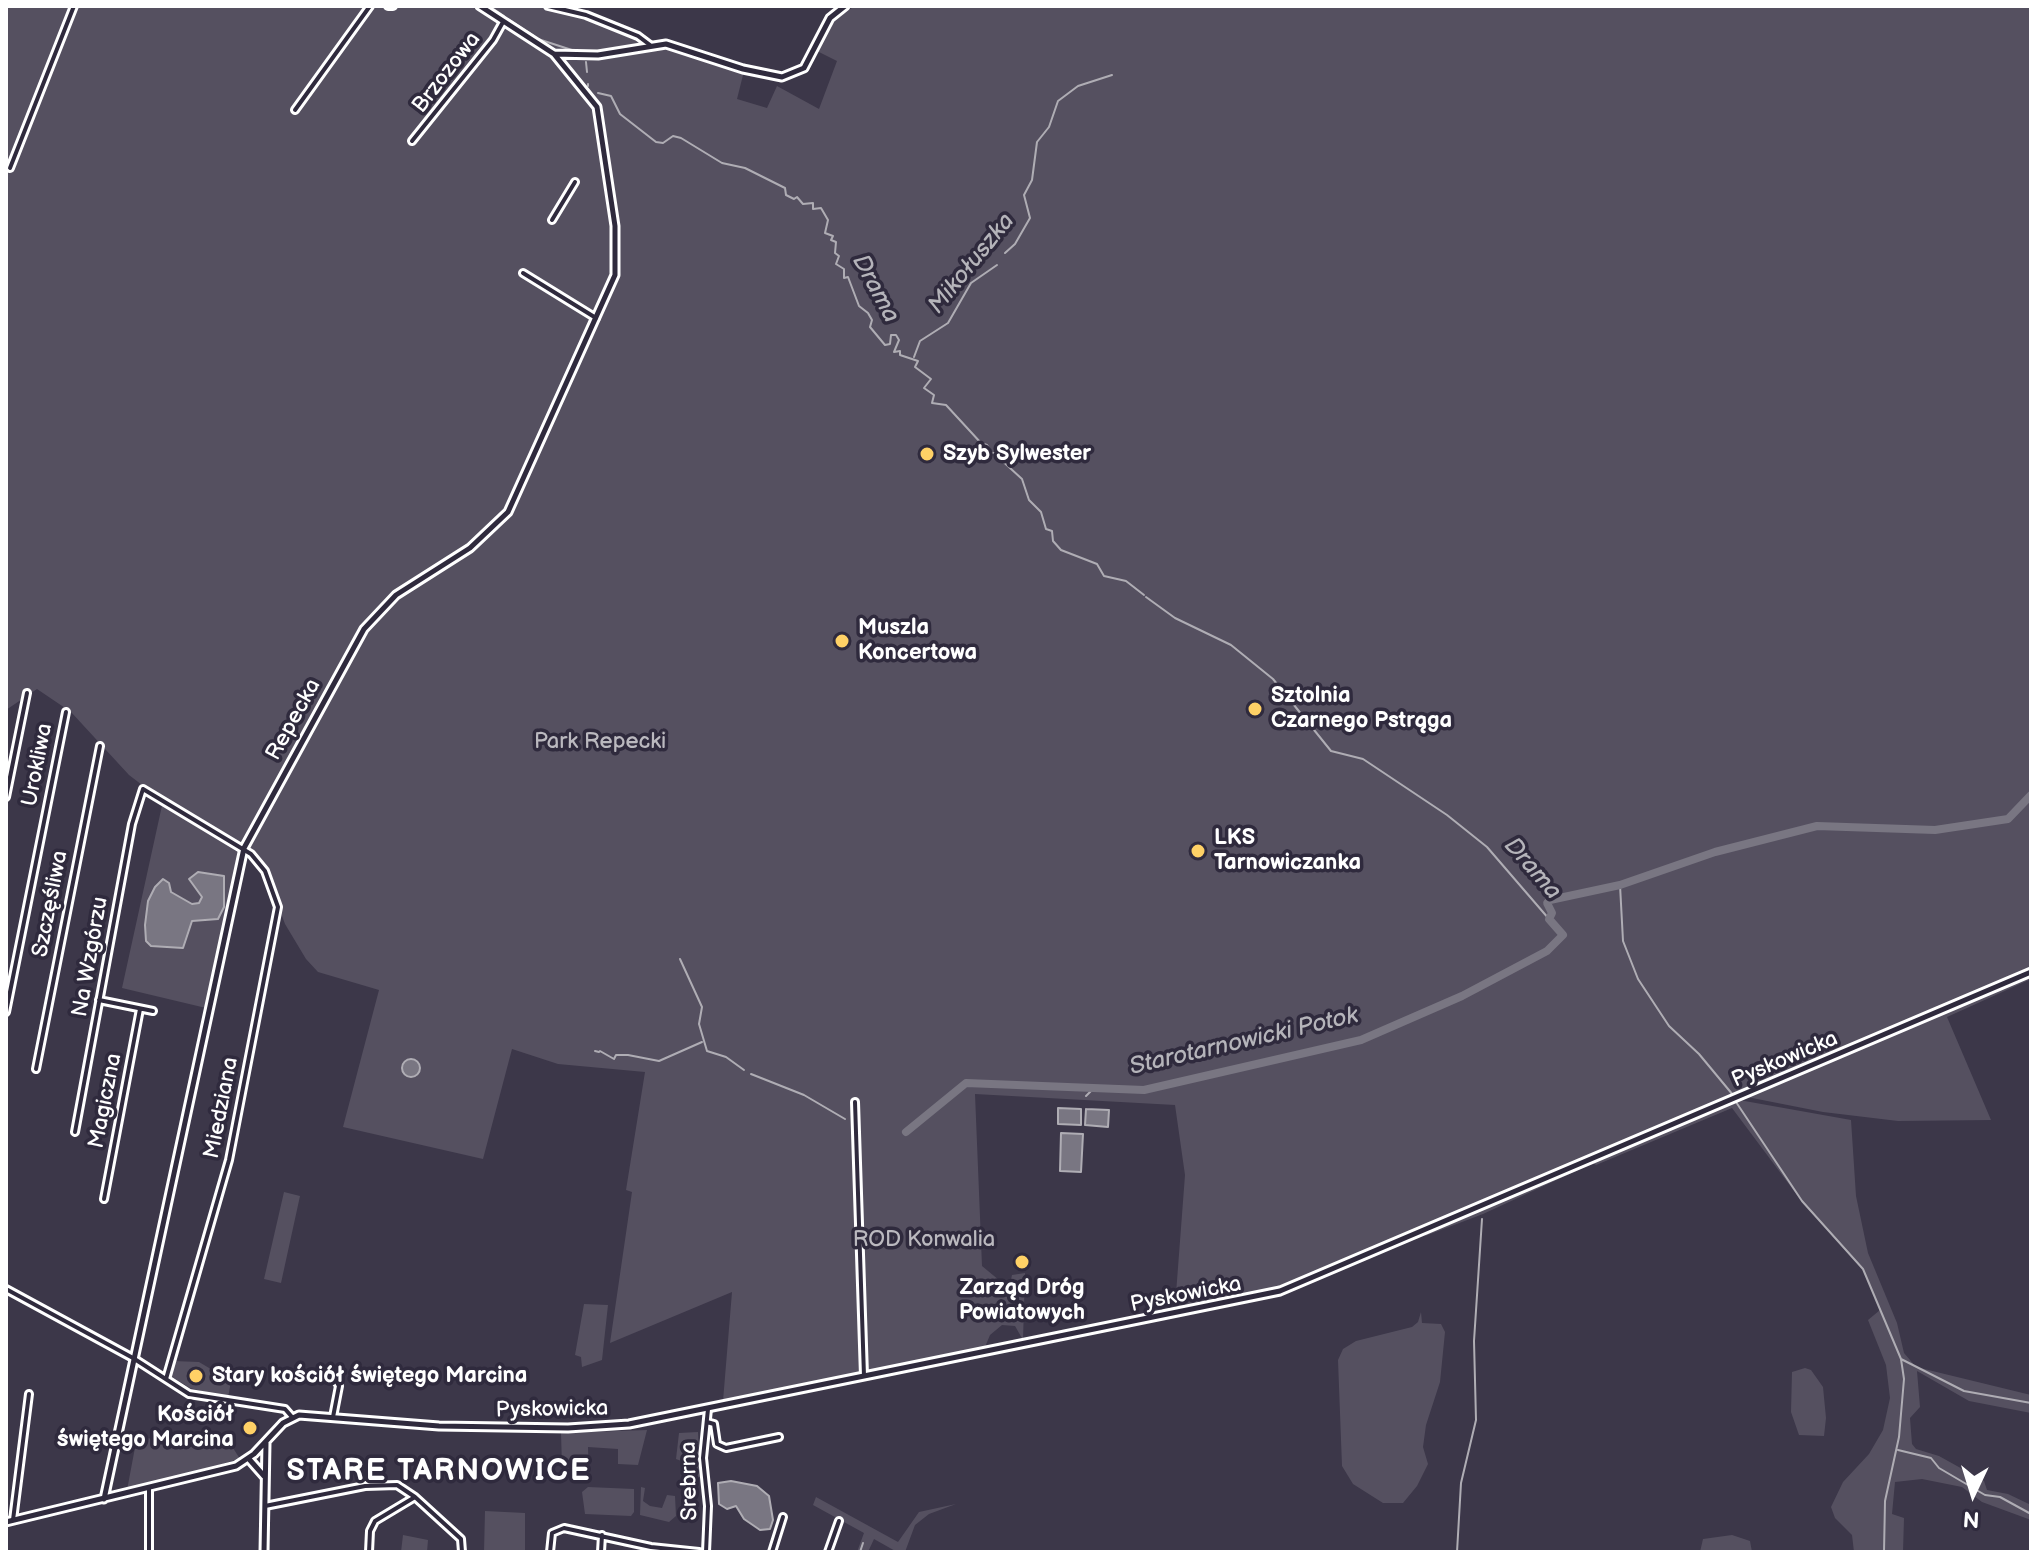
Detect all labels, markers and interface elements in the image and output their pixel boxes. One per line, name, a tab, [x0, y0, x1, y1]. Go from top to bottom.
street label: Brzozowa	[407, 27, 487, 119]
water label: Mikołuszka	[923, 208, 1021, 320]
water label: Drama	[845, 250, 905, 328]
place label: Szyb Sylwester	[943, 441, 1091, 467]
marker: Szyb Sylwester	[918, 445, 936, 463]
place label: Muszla Koncertowa	[858, 615, 977, 666]
marker: Muszla Koncertowa	[833, 632, 851, 650]
street label: Repecka	[261, 675, 327, 765]
place label: Sztolnia Czarnego Pstrąga	[1271, 683, 1452, 734]
marker: Sztolnia Czarnego Pstrąga	[1246, 700, 1264, 718]
street label: Urokliwa	[17, 721, 59, 809]
park label: Park Repecki	[534, 729, 666, 755]
place label: LKS Tarnowiczanka	[1214, 825, 1361, 876]
water label: Drama	[1497, 832, 1567, 906]
marker: LKS Tarnowiczanka	[1189, 842, 1207, 860]
street label: Szczęśliwa	[28, 848, 74, 960]
street label: Na Wzgórzu	[67, 895, 115, 1019]
water label: Starotarnowicki Potok	[1127, 1002, 1361, 1082]
street label: Pyskowicka	[1728, 1026, 1842, 1094]
street label: Magiczna	[84, 1051, 128, 1151]
street label: Miedziana	[199, 1055, 245, 1161]
park label: ROD Konwalia	[853, 1227, 995, 1253]
marker: Zarząd Dróg Powiatowych	[1013, 1253, 1031, 1271]
street label: Pyskowicka	[1128, 1271, 1244, 1319]
place label: Zarząd Dróg Powiatowych	[959, 1275, 1085, 1326]
place label: Stary kościół świętego Marcina	[212, 1363, 527, 1389]
marker: Stary kościół świętego Marcina	[187, 1367, 205, 1385]
street label: Pyskowicka	[495, 1396, 609, 1424]
place label: Kościół świętego Marcina	[57, 1402, 234, 1454]
marker: Kościół świętego Marcina	[241, 1419, 259, 1437]
street label: Srebrna	[676, 1441, 704, 1521]
district label: STARE TARNOWICE	[287, 1454, 591, 1490]
north arrow	[1933, 1454, 2013, 1534]
text: N	[1962, 1504, 1980, 1532]

